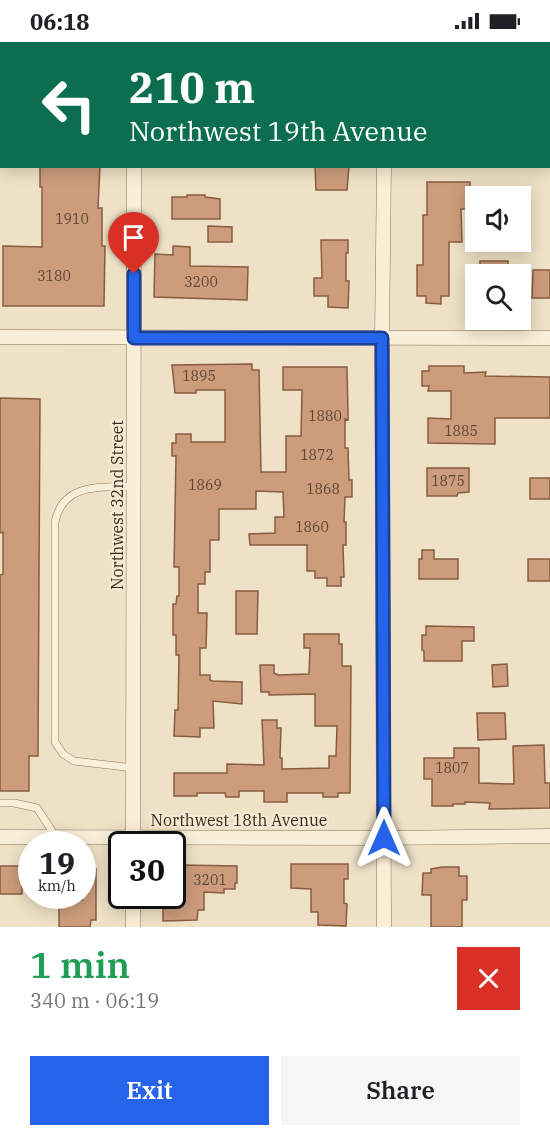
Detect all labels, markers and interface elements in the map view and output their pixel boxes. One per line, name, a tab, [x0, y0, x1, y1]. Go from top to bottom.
text: 06:18	[30, 7, 89, 36]
text: 210 m	[129, 60, 255, 115]
icon: left	[30, 66, 108, 144]
text: Northwest 19th Avenue	[129, 113, 427, 148]
map controls	[465, 186, 531, 330]
button: sound	[465, 186, 531, 252]
house number: 1910	[55, 210, 89, 228]
pin	[108, 212, 159, 274]
icon: arrive	[117, 221, 150, 254]
button: search	[465, 264, 531, 330]
house number: 3180	[37, 267, 71, 285]
house number: 3200	[184, 273, 218, 291]
house number: 1895	[182, 367, 216, 385]
house number: 1880	[308, 407, 342, 425]
street label: Northwest 32nd Street	[107, 420, 127, 590]
house number: 1885	[444, 422, 478, 440]
house number: 1872	[300, 446, 334, 464]
house number: 1875	[431, 472, 465, 490]
house number: 1869	[188, 476, 222, 494]
house number: 1868	[306, 480, 340, 498]
house number: 1860	[295, 518, 329, 536]
house number: 1807	[435, 759, 469, 777]
position arrow	[352, 806, 416, 870]
street label: Northwest 18th Avenue	[151, 810, 327, 830]
speed limit sign: 30	[108, 831, 186, 909]
text: 19	[39, 843, 75, 882]
house number: 3201	[193, 871, 227, 889]
text: km/h	[38, 876, 76, 895]
text: 1 min	[30, 941, 130, 988]
button: close	[457, 947, 520, 1010]
text: 340 m · 06:19	[30, 987, 159, 1014]
button: Exit	[30, 1056, 269, 1125]
button: Share	[281, 1056, 520, 1125]

